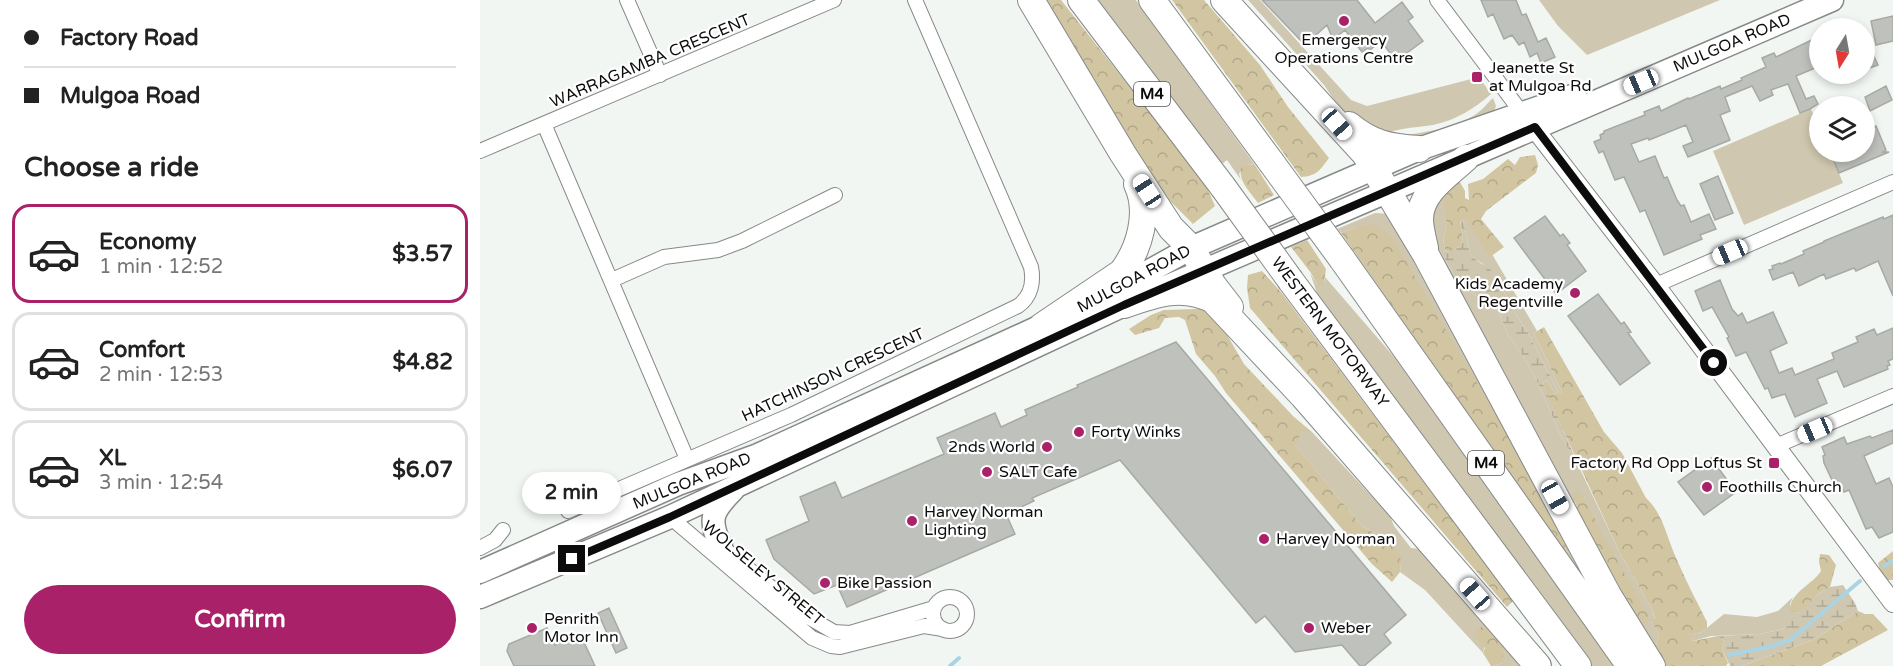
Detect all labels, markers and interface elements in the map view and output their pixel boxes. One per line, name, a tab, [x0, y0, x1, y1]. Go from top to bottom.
street label: MULGOA ROAD	[1670, 9, 1794, 77]
street label: WARRAGAMBA CRESCENT	[547, 10, 753, 112]
marker: Emergency Operations Centre	[1337, 14, 1351, 28]
north arrow	[1809, 18, 1875, 84]
map controls	[1809, 18, 1875, 162]
text: Factory Road	[60, 25, 199, 51]
place label: Emergency Operations Centre	[1275, 30, 1413, 68]
place label: Jeanette St at Mulgoa Rd	[1489, 58, 1592, 96]
car	[1621, 67, 1661, 97]
marker: Jeanette St at Mulgoa Rd	[1470, 70, 1484, 84]
road number: M4	[1134, 82, 1170, 106]
text: Mulgoa Road	[60, 83, 200, 109]
button: layers	[1809, 96, 1875, 162]
car	[1318, 105, 1356, 143]
text: Choose a ride	[24, 151, 199, 184]
car	[1130, 171, 1164, 211]
icon: car	[27, 227, 81, 281]
text: Economy	[99, 229, 196, 255]
car	[1710, 237, 1750, 267]
text: $3.57	[392, 241, 453, 267]
street label: MULGOA ROAD	[1074, 241, 1194, 317]
street label: WESTERN MOTORWAY	[1267, 253, 1393, 411]
text: 1 min · 12:52	[99, 255, 223, 279]
place label: Kids Academy Regentville	[1455, 274, 1563, 312]
marker: Kids Academy Regentville	[1568, 286, 1582, 300]
street label: HATCHINSON CRESCENT	[738, 324, 928, 426]
icon: car	[27, 335, 81, 389]
text: Comfort	[99, 337, 185, 363]
text: $4.82	[392, 349, 453, 375]
route start	[1700, 349, 1727, 376]
text: 2 min · 12:53	[99, 363, 223, 387]
car	[1795, 415, 1835, 445]
place label: Forty Winks	[1091, 422, 1181, 442]
marker: Forty Winks	[1072, 425, 1086, 439]
place label: 2nds World	[948, 437, 1035, 457]
marker: 2nds World	[1040, 440, 1054, 454]
icon: car	[27, 443, 81, 497]
text: XL	[99, 445, 126, 471]
street label: MULGOA ROAD	[630, 448, 754, 514]
road number: M4	[1468, 451, 1504, 475]
place label: Factory Rd Opp Loftus St	[1570, 453, 1762, 473]
marker: Factory Rd Opp Loftus St	[1767, 456, 1781, 470]
text: $6.07	[392, 457, 453, 483]
place label: SALT Cafe	[999, 462, 1077, 482]
marker: SALT Cafe	[980, 465, 994, 479]
text: 3 min · 12:54	[99, 471, 223, 495]
callout: 2 min	[522, 472, 622, 514]
car	[1538, 477, 1572, 517]
place label: Foothills Church	[1719, 477, 1842, 497]
marker: Foothills Church	[1700, 480, 1714, 494]
text: 2 min	[545, 481, 598, 505]
place label: Harvey Norman Lighting	[924, 502, 1043, 540]
marker: Harvey Norman Lighting	[905, 514, 919, 528]
street label: WOLSELEY STREET	[698, 516, 828, 630]
place label: Harvey Norman	[1276, 529, 1395, 549]
marker: Harvey Norman	[1257, 532, 1271, 546]
route end	[558, 545, 585, 572]
place label: Bike Passion	[837, 573, 932, 593]
car	[1456, 575, 1494, 613]
marker: Bike Passion	[818, 576, 832, 590]
button: Confirm	[24, 585, 456, 654]
place label: Penrith Motor Inn	[544, 609, 619, 647]
place label: Weber	[1321, 618, 1372, 638]
marker: Penrith Motor Inn	[525, 621, 539, 635]
marker: Weber	[1302, 621, 1316, 635]

